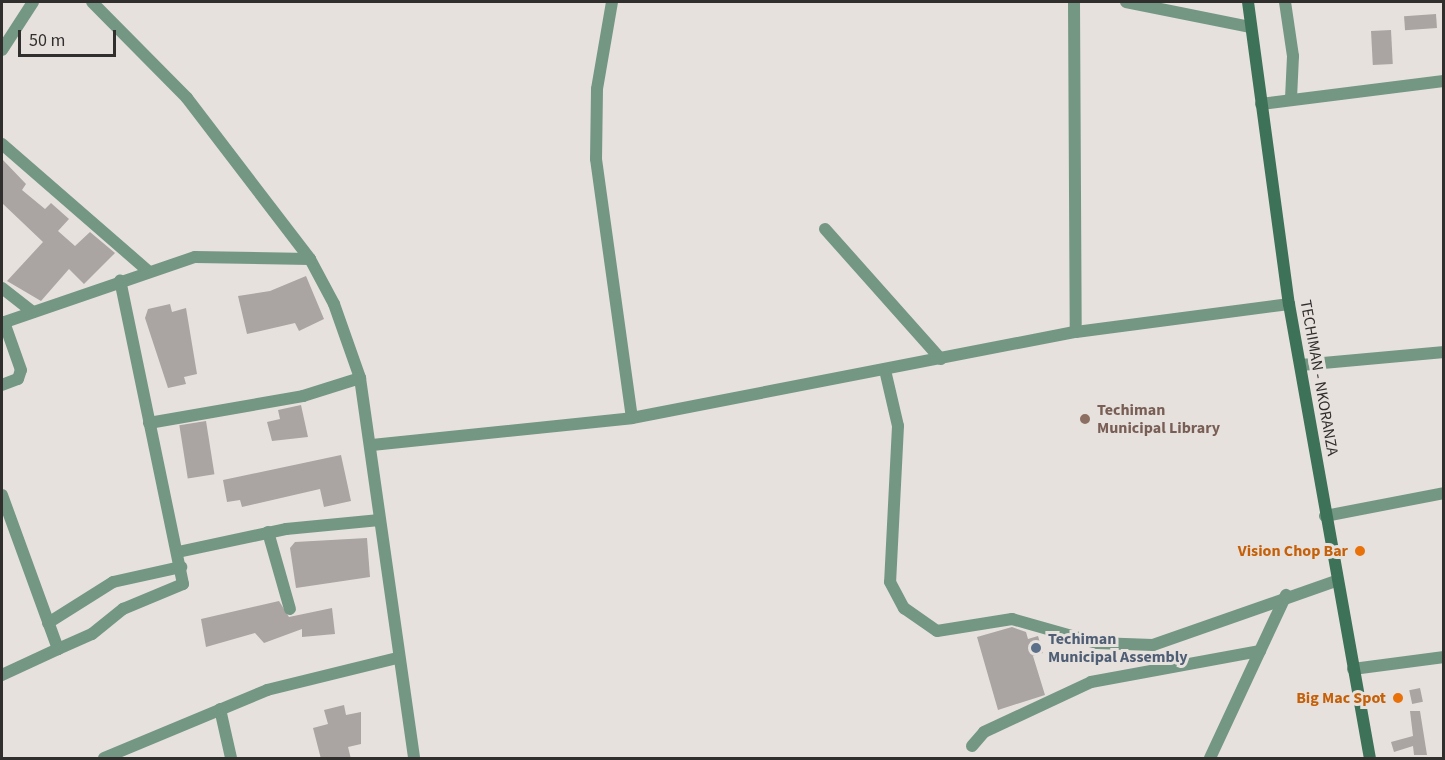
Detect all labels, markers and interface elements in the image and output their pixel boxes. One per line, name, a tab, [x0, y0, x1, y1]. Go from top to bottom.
scale bar	[21, 18, 118, 56]
text: 50 m	[29, 28, 65, 53]
street label: TECHIMAN - NKORANZA	[1296, 299, 1342, 457]
place label: Techiman Municipal Library	[1097, 400, 1220, 438]
marker: Techiman Municipal Library	[1078, 412, 1092, 426]
place label: Vision Chop Bar	[1238, 541, 1348, 561]
marker: Vision Chop Bar	[1353, 544, 1367, 558]
place label: Techiman Municipal Assembly	[1048, 629, 1188, 667]
marker: Techiman Municipal Assembly	[1029, 641, 1043, 655]
place label: Big Mac Spot	[1296, 688, 1386, 708]
marker: Big Mac Spot	[1391, 691, 1405, 705]

